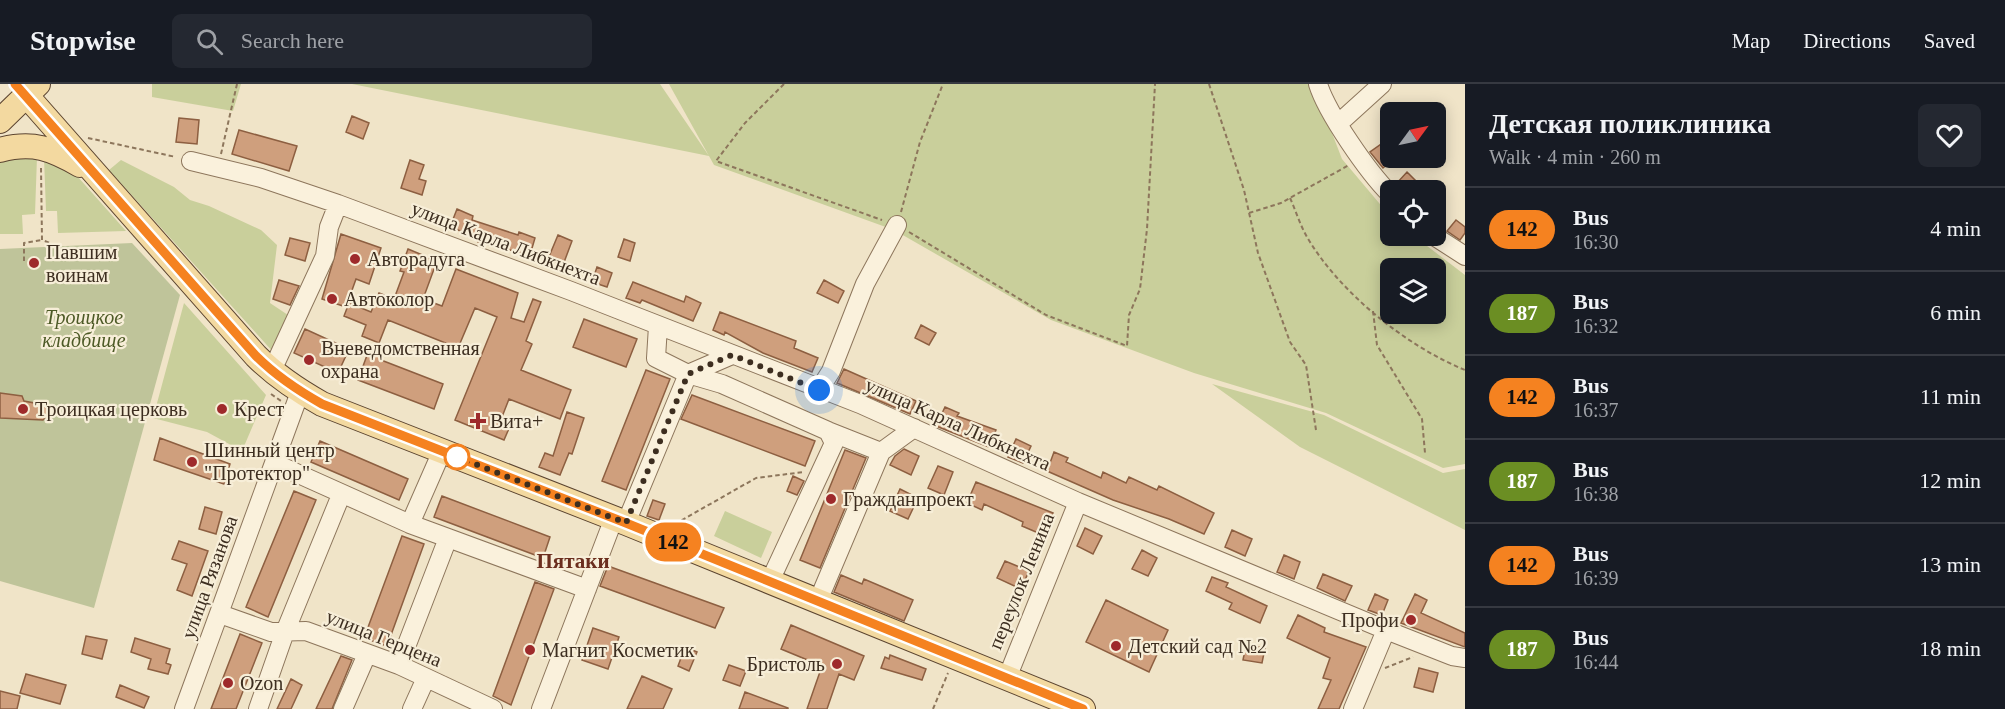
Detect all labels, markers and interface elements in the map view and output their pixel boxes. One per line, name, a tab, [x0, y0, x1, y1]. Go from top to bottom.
search box	[172, 14, 592, 68]
text: Stopwise	[30, 25, 136, 56]
icon: search	[193, 25, 226, 58]
text: Search here	[241, 28, 344, 53]
text: Map	[1732, 29, 1770, 53]
text: Directions	[1803, 29, 1891, 53]
text: Saved	[1924, 29, 1975, 53]
north arrow	[1380, 102, 1446, 168]
map controls	[1380, 102, 1446, 324]
button: heart	[1918, 104, 1981, 167]
text: Детская поликлиника	[1489, 108, 1771, 139]
text: Walk · 4 min · 260 m	[1489, 146, 1661, 168]
button: locate	[1380, 180, 1446, 246]
street label: улица Карла Либкнехта	[408, 197, 604, 290]
text: Bus	[1573, 205, 1608, 230]
text: 4 min	[1930, 216, 1981, 241]
text: 142	[1506, 217, 1538, 241]
text: 16:30	[1573, 231, 1619, 253]
place label: Павшим воинам	[46, 241, 118, 286]
place label: Авторадуга	[367, 248, 465, 271]
marker: Авторадуга	[348, 252, 362, 266]
marker: Павшим воинам	[27, 256, 41, 270]
button: layers	[1380, 258, 1446, 324]
place label: Автоколор	[344, 288, 434, 311]
text: Bus	[1573, 289, 1608, 314]
marker: Автоколор	[325, 292, 339, 306]
text: 6 min	[1930, 300, 1981, 325]
text: 187	[1506, 301, 1538, 325]
park label: Троицкое кладбище	[42, 306, 126, 352]
text: 16:32	[1573, 315, 1619, 337]
place label: Вневедомственная охрана	[321, 337, 480, 383]
marker: Вневедомственная охрана	[302, 353, 316, 367]
street label: улица Карла Либкнехта	[861, 373, 1054, 476]
text: Bus	[1573, 373, 1608, 398]
your location	[804, 375, 834, 405]
text: 11 min	[1920, 384, 1981, 409]
text: 142	[1506, 385, 1538, 409]
place label: Троицкая церковь	[35, 398, 187, 421]
place label: Крест	[234, 398, 285, 421]
text: 16:37	[1573, 399, 1619, 421]
marker: Троицкая церковь	[16, 402, 30, 416]
marker: Крест	[215, 402, 229, 416]
place label: Вита+	[490, 410, 543, 432]
marker: Вита+	[471, 414, 485, 428]
place label: Шинный центр "Протектор"	[204, 439, 335, 485]
unlabelled marker	[444, 444, 470, 470]
marker: Шинный центр "Протектор"	[185, 455, 199, 469]
text: Bus	[1573, 457, 1608, 482]
text: 12 min	[1919, 468, 1981, 493]
text: 187	[1506, 469, 1538, 493]
text: 16:38	[1573, 483, 1619, 505]
place label: Гражданпроект	[843, 488, 974, 511]
marker: Гражданпроект	[824, 492, 838, 506]
street label: переулок Ленина	[984, 510, 1059, 653]
street label: улица Рязанова	[177, 512, 242, 642]
line badge: 142	[638, 522, 708, 562]
text: 142	[657, 530, 689, 554]
text: Bus	[1573, 541, 1608, 566]
district label: Пятаки	[537, 549, 609, 573]
text: 13 min	[1919, 552, 1981, 577]
text: 142	[1506, 553, 1538, 577]
text: 16:39	[1573, 567, 1619, 589]
street label: улица Герцена	[323, 605, 445, 672]
place label: Профи	[1341, 609, 1399, 632]
marker: Профи	[1404, 613, 1418, 627]
text: Bus	[1573, 625, 1608, 650]
place label: Детский сад №2	[1128, 635, 1267, 658]
text: 18 min	[1919, 636, 1981, 661]
text: 187	[1506, 637, 1538, 661]
place label: Магнит Косметик	[542, 639, 695, 661]
marker: Детский сад №2	[1109, 639, 1123, 653]
marker: Магнит Косметик	[523, 643, 537, 657]
text: 16:44	[1573, 651, 1619, 673]
place label: Бристоль	[747, 653, 825, 676]
marker: Бристоль	[830, 657, 844, 671]
place label: Ozon	[240, 672, 283, 694]
marker: Ozon	[221, 676, 235, 690]

